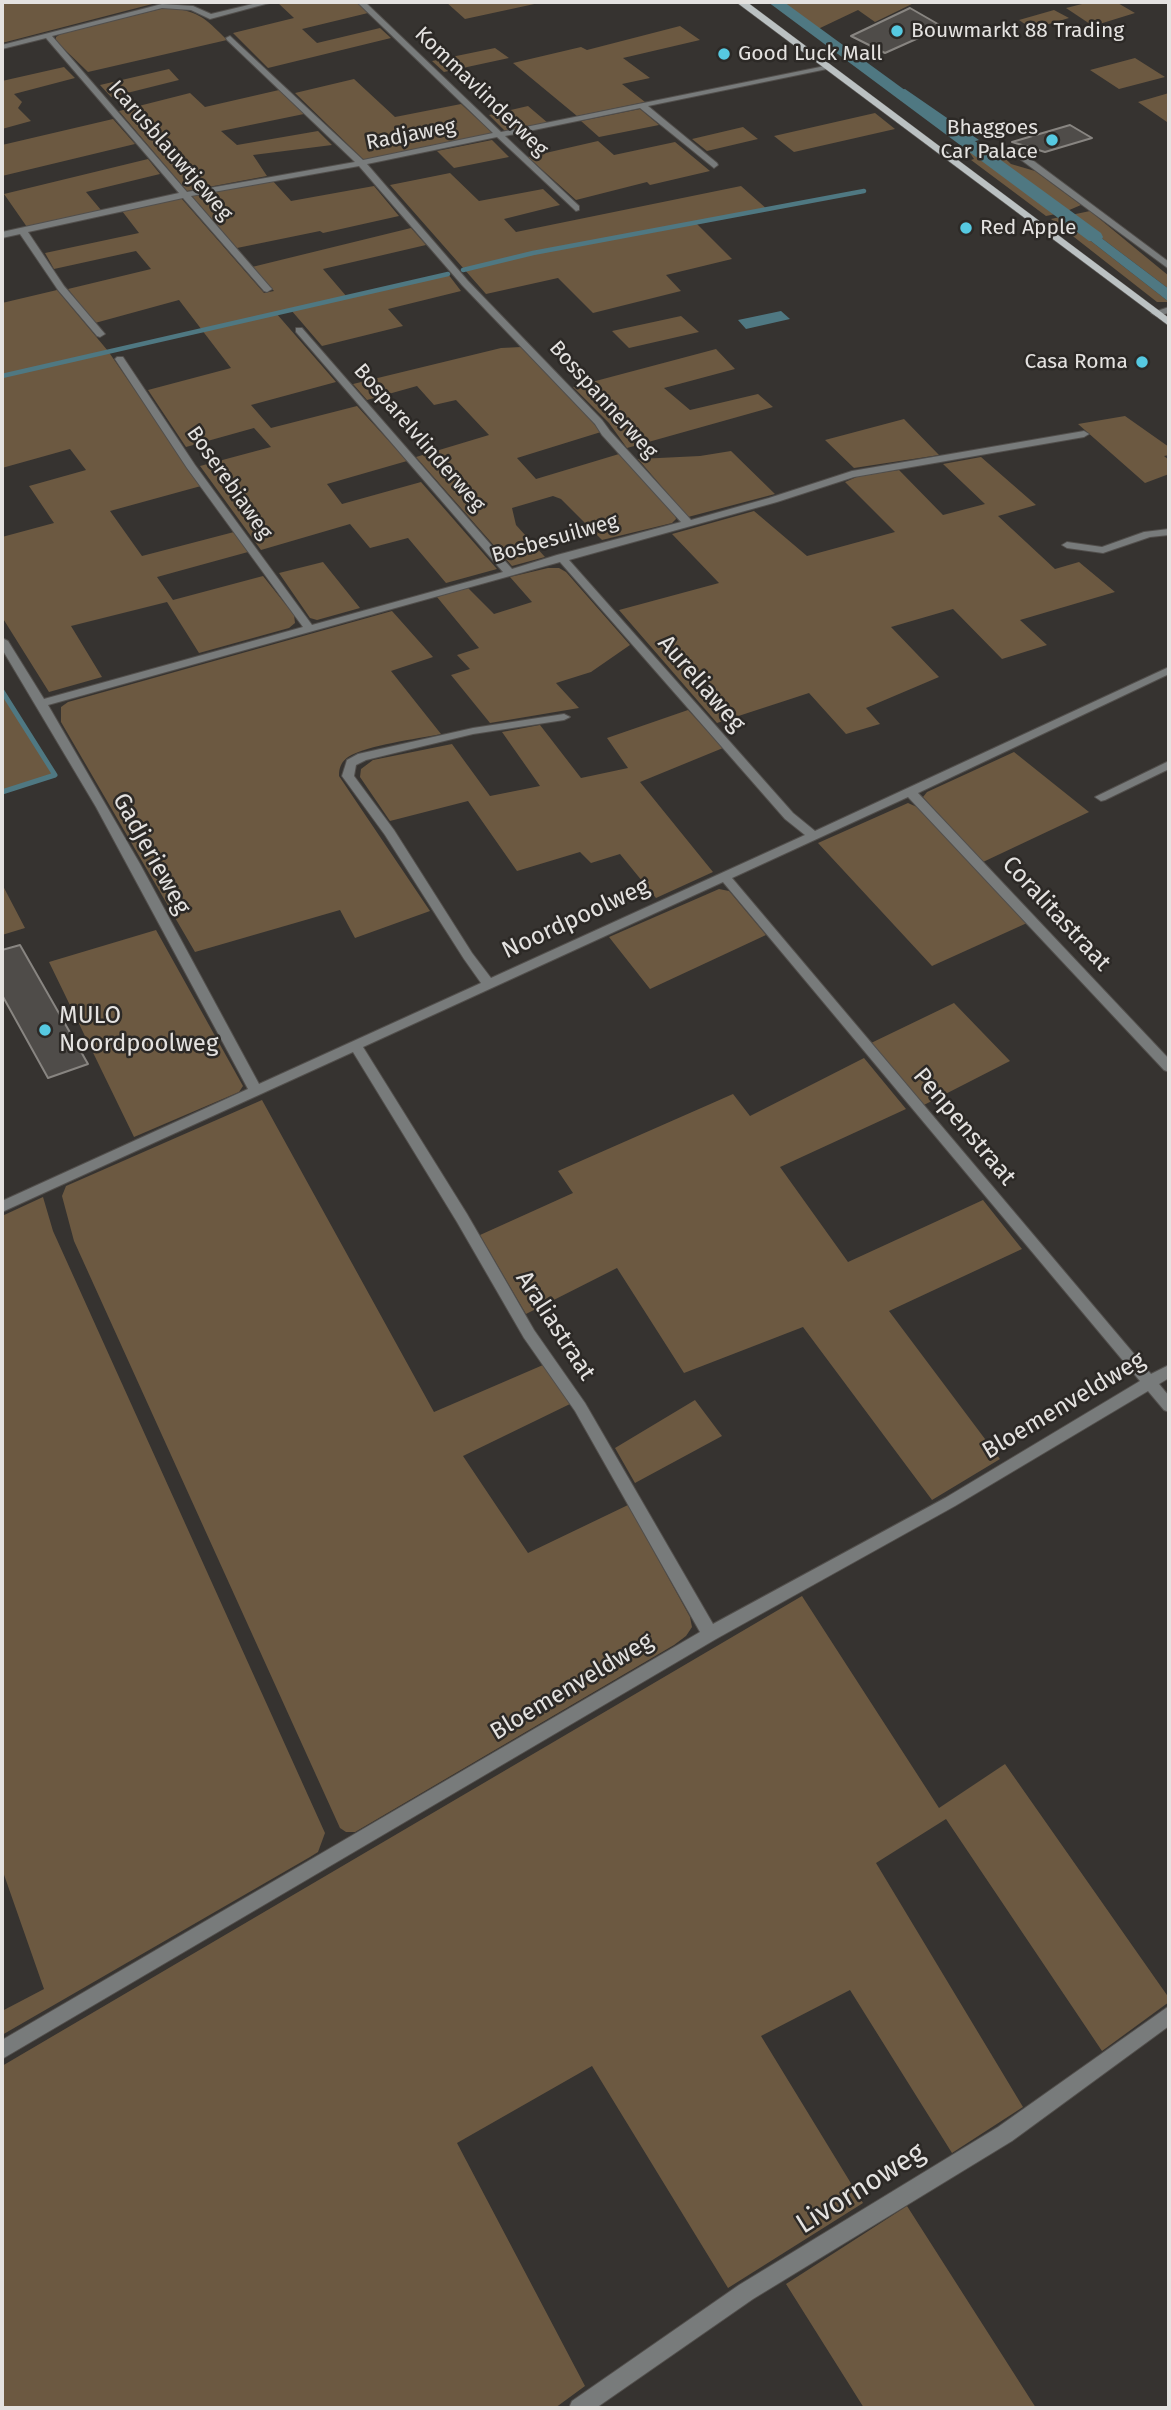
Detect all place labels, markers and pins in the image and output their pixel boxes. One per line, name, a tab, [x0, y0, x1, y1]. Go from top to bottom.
place label: Bouwmarkt 88 Trading	[911, 18, 1124, 44]
marker: Bouwmarkt 88 Trading	[889, 23, 905, 39]
place label: Good Luck Mall	[738, 41, 882, 67]
marker: Good Luck Mall	[716, 46, 732, 62]
place label: Bhaggoes Car Palace	[941, 115, 1038, 165]
marker: Bhaggoes Car Palace	[1044, 132, 1060, 148]
place label: Red Apple	[980, 215, 1076, 241]
marker: Red Apple	[958, 220, 974, 236]
place label: Casa Roma	[1025, 349, 1128, 375]
marker: Casa Roma	[1134, 354, 1150, 370]
place label: MULO Noordpoolweg	[59, 1002, 218, 1058]
marker: MULO Noordpoolweg	[37, 1022, 53, 1038]

